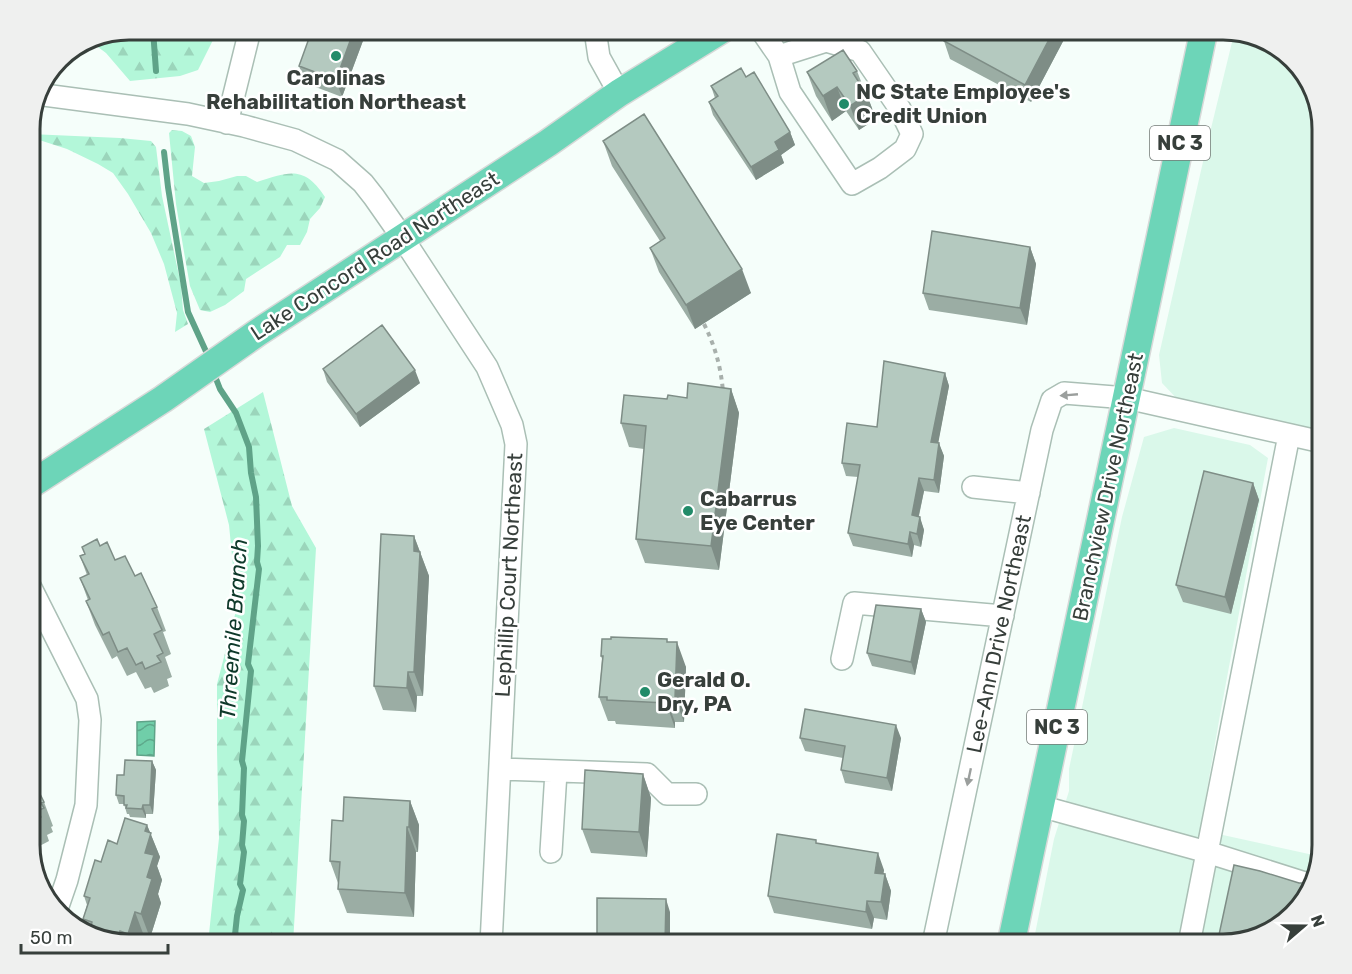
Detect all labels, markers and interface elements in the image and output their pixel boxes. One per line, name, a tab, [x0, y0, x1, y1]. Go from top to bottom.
marker: Carolinas Rehabilitation Northeast	[329, 49, 343, 63]
place label: Carolinas Rehabilitation Northeast	[206, 65, 466, 114]
place label: NC State Employee's Credit Union	[856, 79, 1070, 128]
marker: NC State Employee's Credit Union	[837, 97, 851, 111]
road number: NC 3	[1150, 126, 1210, 160]
street label: Lake Concord Road Northeast	[246, 166, 504, 345]
street label: Branchview Drive Northeast	[1067, 351, 1148, 623]
one-way arrow	[1059, 390, 1078, 400]
street label: Lephillip Court Northeast	[490, 452, 527, 698]
place label: Cabarrus Eye Center	[700, 486, 815, 535]
marker: Cabarrus Eye Center	[681, 504, 695, 518]
street label: Lee-Ann Drive Northeast	[961, 512, 1036, 755]
water label: Threemile Branch	[214, 538, 253, 720]
place label: Gerald O. Dry, PA	[657, 667, 751, 716]
marker: Gerald O. Dry, PA	[638, 685, 652, 699]
road number: NC 3	[1027, 710, 1087, 744]
one-way arrow	[964, 768, 973, 787]
north arrow	[1274, 896, 1334, 956]
text: N	[1307, 912, 1329, 930]
scale bar	[21, 917, 168, 955]
text: 50 m	[30, 927, 73, 949]

